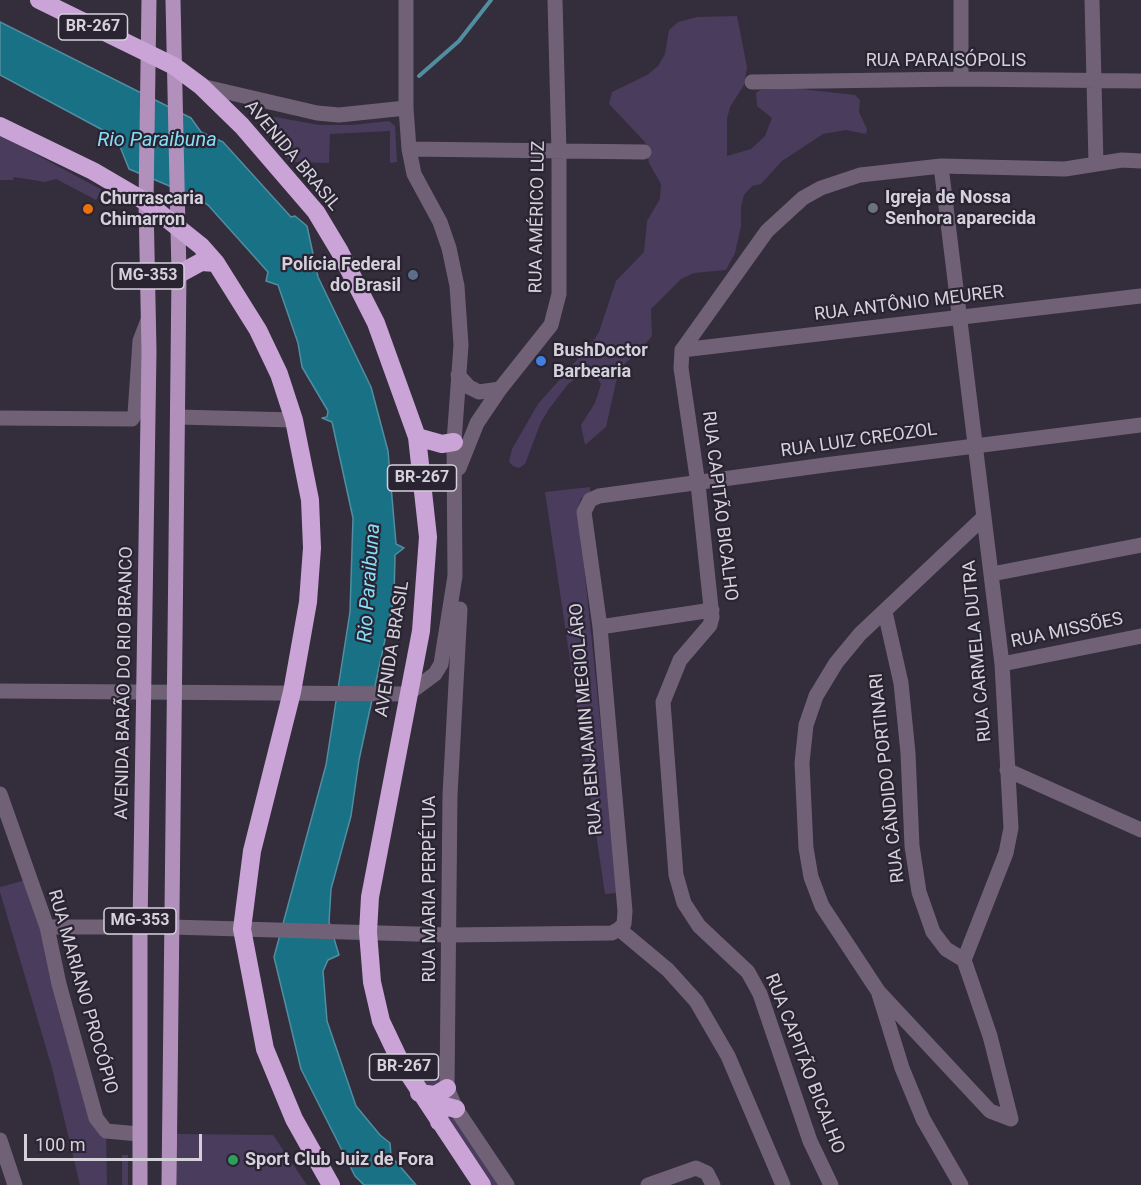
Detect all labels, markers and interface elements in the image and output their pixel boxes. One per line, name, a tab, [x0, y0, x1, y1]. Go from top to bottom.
road number: BR-267	[58, 14, 128, 40]
street label: RUA PARAISÓPOLIS	[866, 50, 1026, 72]
street label: AVENIDA BRASIL	[240, 96, 344, 216]
water label: Rio Paraibuna	[97, 129, 217, 153]
street label: RUA AMÉRICO LUZ	[526, 140, 550, 294]
place label: Igreja de Nossa Senhora aparecida	[885, 187, 1036, 230]
place label: Churrascaria Chimarron	[100, 188, 204, 230]
marker: Igreja de Nossa Senhora aparecida	[866, 201, 880, 215]
marker: Churrascaria Chimarron	[81, 202, 95, 216]
place label: Polícia Federal do Brasil	[281, 254, 401, 296]
road number: MG-353	[112, 263, 184, 289]
marker: Polícia Federal do Brasil	[406, 268, 420, 282]
street label: RUA ANTÔNIO MEURER	[813, 282, 1005, 326]
place label: BushDoctor Barbearia	[553, 340, 648, 382]
marker: BushDoctor Barbearia	[534, 354, 548, 368]
street label: RUA CAPITÃO BICALHO	[697, 410, 741, 602]
street label: RUA LUIZ CREOZOL	[779, 419, 939, 463]
road number: BR-267	[388, 465, 456, 491]
water label: Rio Paraibuna	[354, 522, 386, 644]
street label: AVENIDA BARÃO DO RIO BRANCO	[112, 546, 138, 820]
street label: RUA CARMELA DUTRA	[959, 559, 997, 743]
street label: AVENIDA BRASIL	[372, 579, 414, 719]
street label: RUA BENJAMIN MEGIOLÁRO	[566, 602, 608, 836]
street label: RUA MISSÕES	[1009, 609, 1125, 653]
street label: RUA CÂNDIDO PORTINARI	[866, 672, 910, 884]
street label: RUA MARIA PERPÉTUA	[419, 795, 441, 983]
street label: RUA MARIANO PROCÓPIO	[42, 887, 122, 1097]
road number: MG-353	[104, 908, 176, 934]
street label: RUA CAPITÃO BICALHO	[760, 971, 848, 1157]
road number: BR-267	[370, 1054, 438, 1080]
scale bar	[27, 1122, 206, 1160]
text: 100 m	[35, 1134, 86, 1155]
place label: Sport Club Juiz de Fora	[245, 1149, 434, 1171]
marker: Sport Club Juiz de Fora	[226, 1153, 240, 1167]

